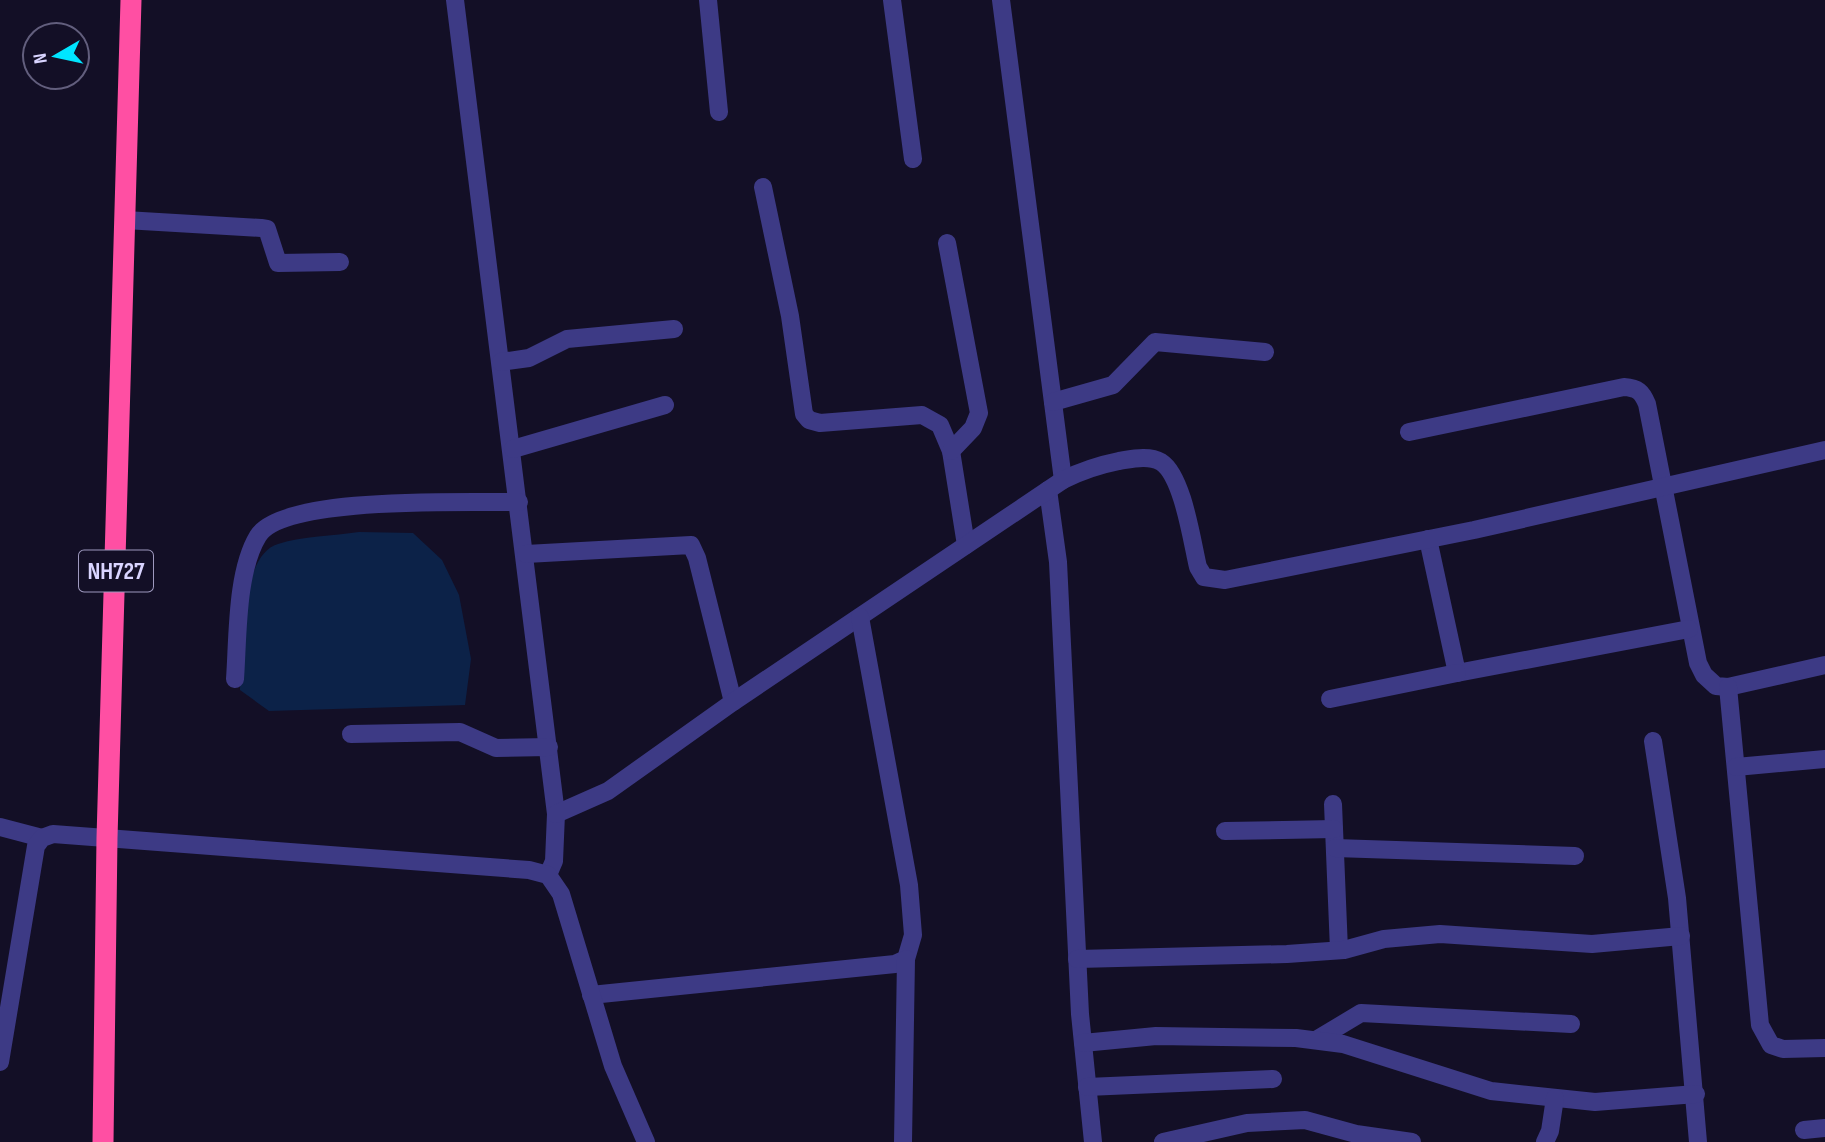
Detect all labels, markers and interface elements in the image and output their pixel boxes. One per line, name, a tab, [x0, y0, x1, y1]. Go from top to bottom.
north arrow	[21, 21, 91, 91]
text: N	[29, 52, 53, 65]
road number: NH727	[79, 550, 153, 592]

